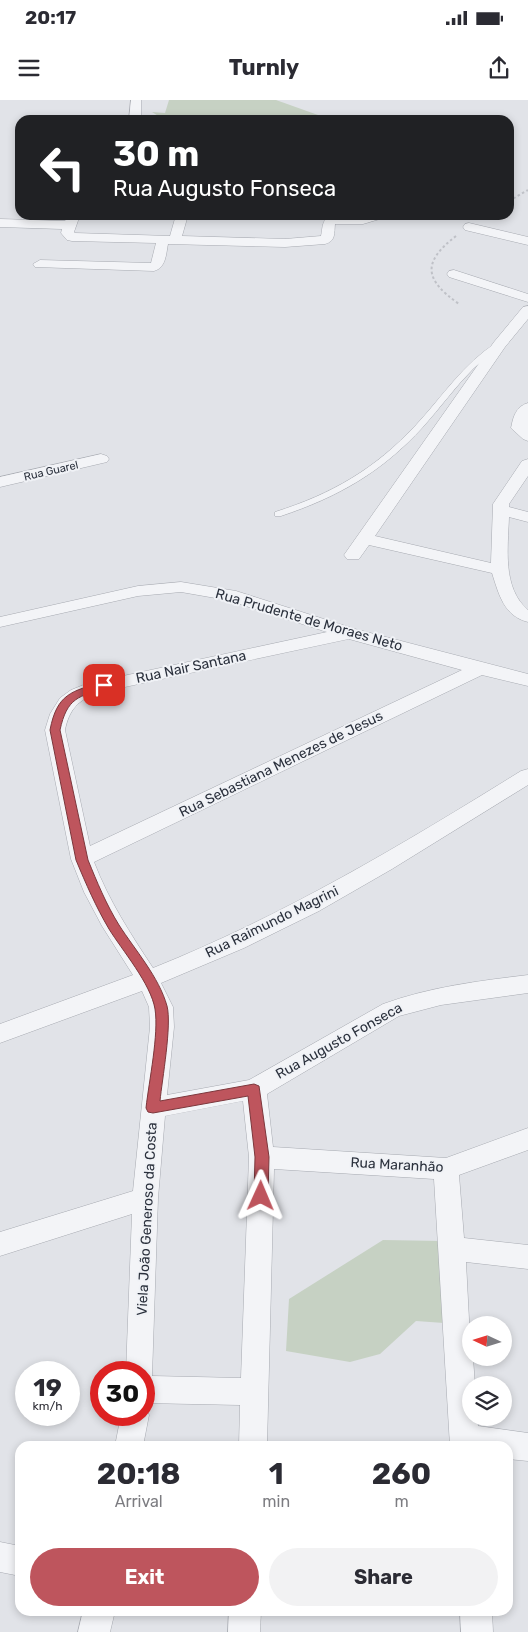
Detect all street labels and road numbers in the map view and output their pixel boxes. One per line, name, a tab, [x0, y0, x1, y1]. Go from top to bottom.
street label: Rua Guarel	[22, 458, 80, 484]
street label: Rua Prudente de Moraes Neto	[213, 585, 405, 655]
street label: Rua Nair Santana	[134, 647, 248, 687]
street label: Rua Sebastiana Menezes de Jesus	[176, 707, 386, 821]
street label: Rua Raimundo Magrini	[203, 882, 341, 962]
street label: Rua Augusto Fonseca	[273, 999, 405, 1083]
street label: Viela João Generoso da Costa	[133, 1122, 161, 1316]
street label: Rua Maranhão	[350, 1154, 444, 1176]

